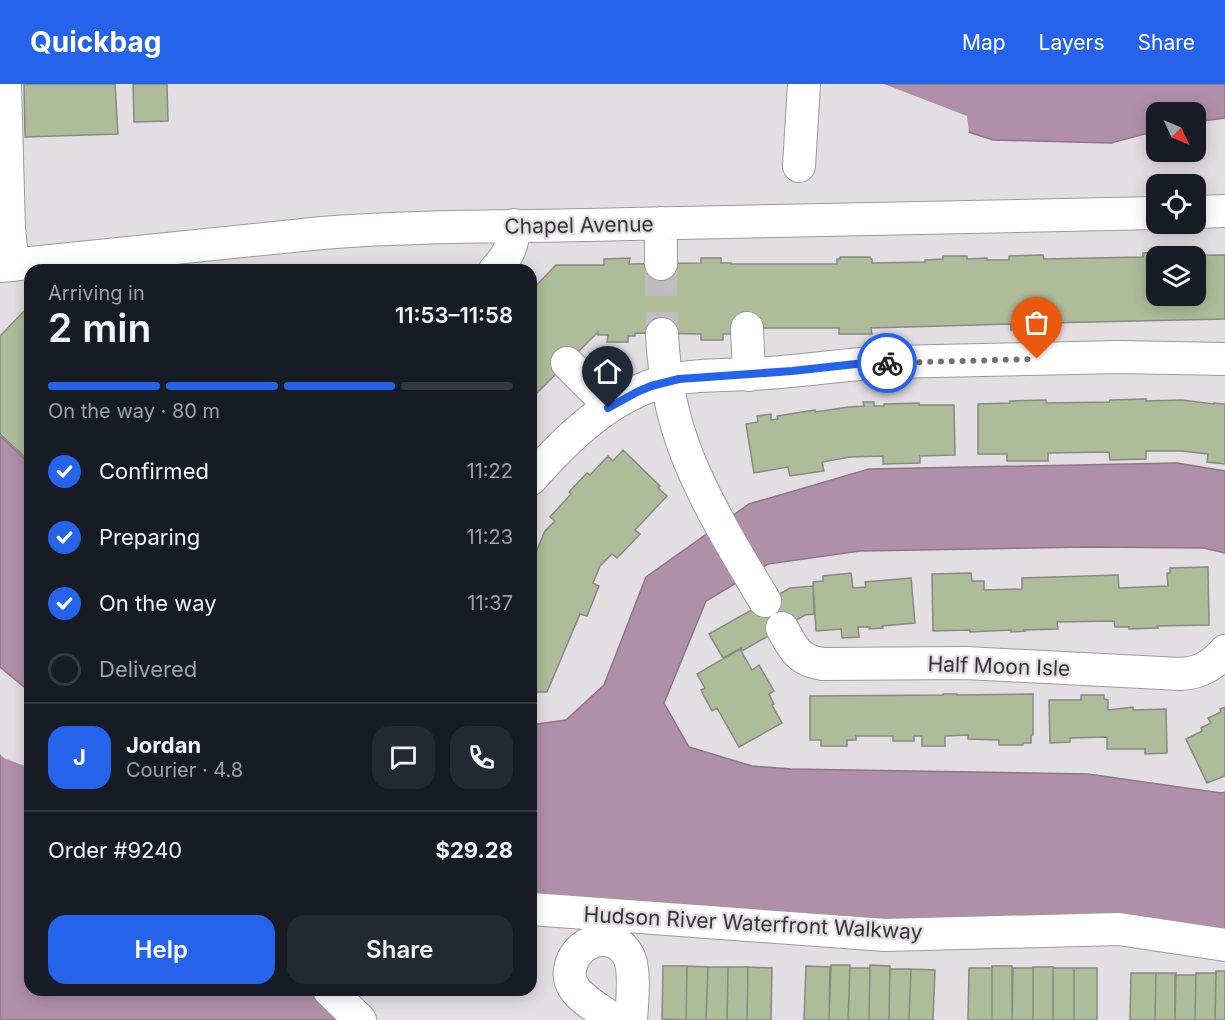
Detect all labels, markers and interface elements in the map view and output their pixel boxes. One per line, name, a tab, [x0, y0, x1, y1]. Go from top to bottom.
text: Quickbag	[30, 25, 161, 59]
text: Map	[962, 30, 1006, 55]
text: Layers	[1039, 30, 1105, 55]
text: Share	[1138, 30, 1195, 55]
north arrow	[1146, 102, 1206, 162]
map controls	[1146, 102, 1206, 306]
button: locate	[1146, 174, 1206, 234]
street label: Chapel Avenue	[504, 211, 654, 239]
button: layers	[1146, 246, 1206, 306]
text: Arriving in	[48, 281, 145, 305]
pin	[1011, 297, 1062, 359]
text: 11:53–11:58	[395, 302, 513, 328]
text: 2 min	[48, 304, 151, 351]
icon: bag	[1020, 306, 1053, 339]
courier	[857, 333, 917, 393]
pin	[582, 346, 633, 408]
icon: bike	[871, 347, 904, 380]
icon: home	[591, 355, 624, 388]
text: On the way · 80 m	[48, 399, 220, 423]
icon: check	[48, 455, 81, 488]
text: Confirmed	[99, 458, 209, 484]
text: 11:22	[467, 459, 513, 483]
icon: check	[48, 521, 81, 554]
text: Preparing	[99, 524, 200, 550]
text: 11:23	[466, 525, 513, 549]
icon: check	[48, 587, 81, 620]
text: On the way	[99, 590, 217, 616]
text: 11:37	[467, 591, 513, 615]
street label: Half Moon Isle	[927, 651, 1071, 681]
text: Delivered	[99, 656, 197, 682]
button: chat	[372, 726, 435, 789]
button: phone	[450, 726, 513, 789]
text: Jordan	[126, 732, 201, 758]
text: J	[73, 744, 86, 770]
text: Courier · 4.8	[126, 758, 243, 782]
text: Order #9240	[48, 837, 182, 863]
text: $29.28	[436, 837, 513, 863]
street label: Hudson River Waterfront Walkway	[583, 902, 923, 944]
button: Help	[48, 915, 275, 984]
button: Share	[287, 915, 513, 984]

